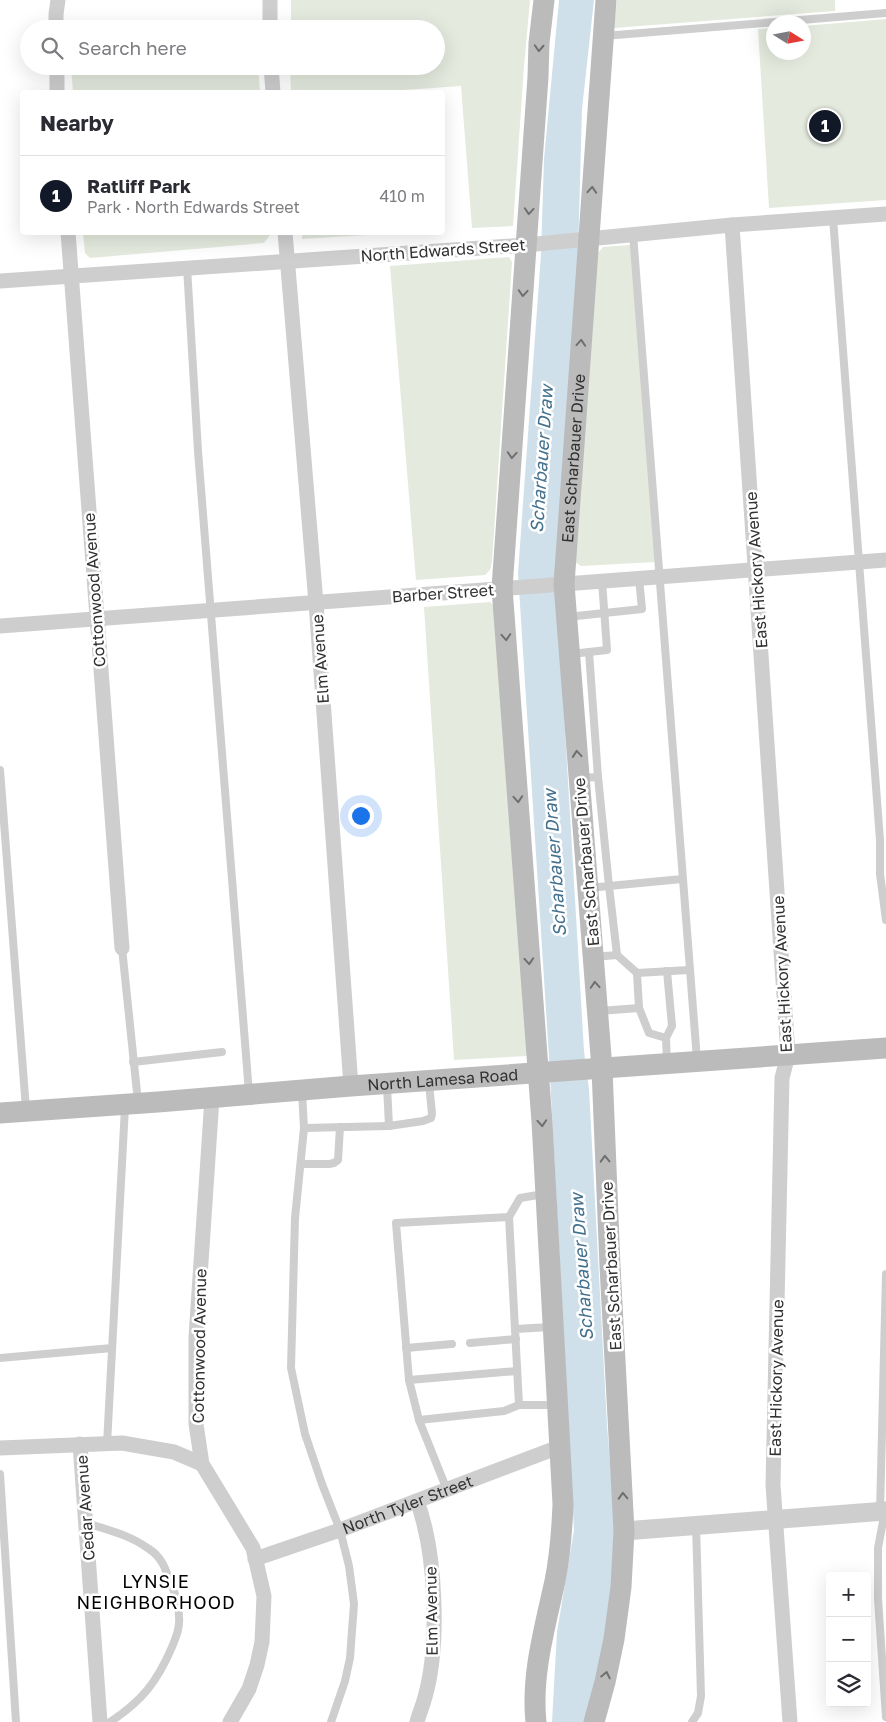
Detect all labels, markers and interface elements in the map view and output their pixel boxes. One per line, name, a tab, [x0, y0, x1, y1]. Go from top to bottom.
north arrow	[766, 15, 811, 60]
search box	[20, 20, 445, 75]
icon: search	[38, 34, 66, 62]
text: Search here	[78, 36, 187, 59]
one-way arrow	[533, 45, 544, 53]
pin: 1	[809, 107, 841, 145]
text: Nearby	[40, 110, 114, 136]
text: Ratliff Park	[87, 174, 191, 197]
one-way arrow	[587, 185, 598, 193]
text: 1	[52, 186, 60, 206]
text: 410 m	[379, 186, 425, 206]
text: Park · North Edwards Street	[87, 197, 300, 217]
one-way arrow	[524, 207, 535, 215]
street label: North Edwards Street	[360, 234, 526, 266]
one-way arrow	[518, 289, 529, 297]
one-way arrow	[576, 339, 587, 347]
street label: East Scharbauer Drive	[557, 373, 589, 544]
water label: Scharbauer Draw	[525, 382, 557, 533]
one-way arrow	[506, 452, 517, 460]
street label: East Hickory Avenue	[741, 491, 771, 649]
street label: Cottonwood Avenue	[79, 512, 109, 668]
street label: Barber Street	[391, 579, 495, 607]
street label: Elm Avenue	[307, 614, 333, 704]
one-way arrow	[500, 633, 511, 641]
one-way arrow	[572, 749, 583, 757]
street label: East Scharbauer Drive	[569, 777, 603, 947]
water label: Scharbauer Draw	[538, 786, 570, 937]
one-way arrow	[512, 795, 523, 803]
your location	[348, 803, 374, 829]
street label: East Hickory Avenue	[768, 895, 796, 1053]
one-way arrow	[524, 957, 535, 965]
one-way arrow	[590, 981, 601, 989]
street label: North Lamesa Road	[367, 1064, 519, 1095]
one-way arrow	[536, 1119, 547, 1127]
one-way arrow	[600, 1155, 610, 1163]
street label: East Scharbauer Drive	[597, 1181, 625, 1351]
water label: Scharbauer Draw	[565, 1190, 597, 1341]
street label: Cottonwood Avenue	[188, 1268, 210, 1424]
street label: East Hickory Avenue	[765, 1299, 787, 1457]
street label: Cedar Avenue	[71, 1455, 99, 1561]
street label: North Tyler Street	[339, 1471, 476, 1538]
one-way arrow	[617, 1492, 628, 1500]
street label: Elm Avenue	[420, 1566, 442, 1656]
district label: LYNSIE NEIGHBORHOOD	[76, 1570, 236, 1613]
map controls	[826, 1572, 871, 1707]
button: +	[826, 1572, 871, 1617]
button: −	[826, 1617, 871, 1662]
button: layers	[826, 1662, 871, 1707]
one-way arrow	[600, 1670, 611, 1679]

